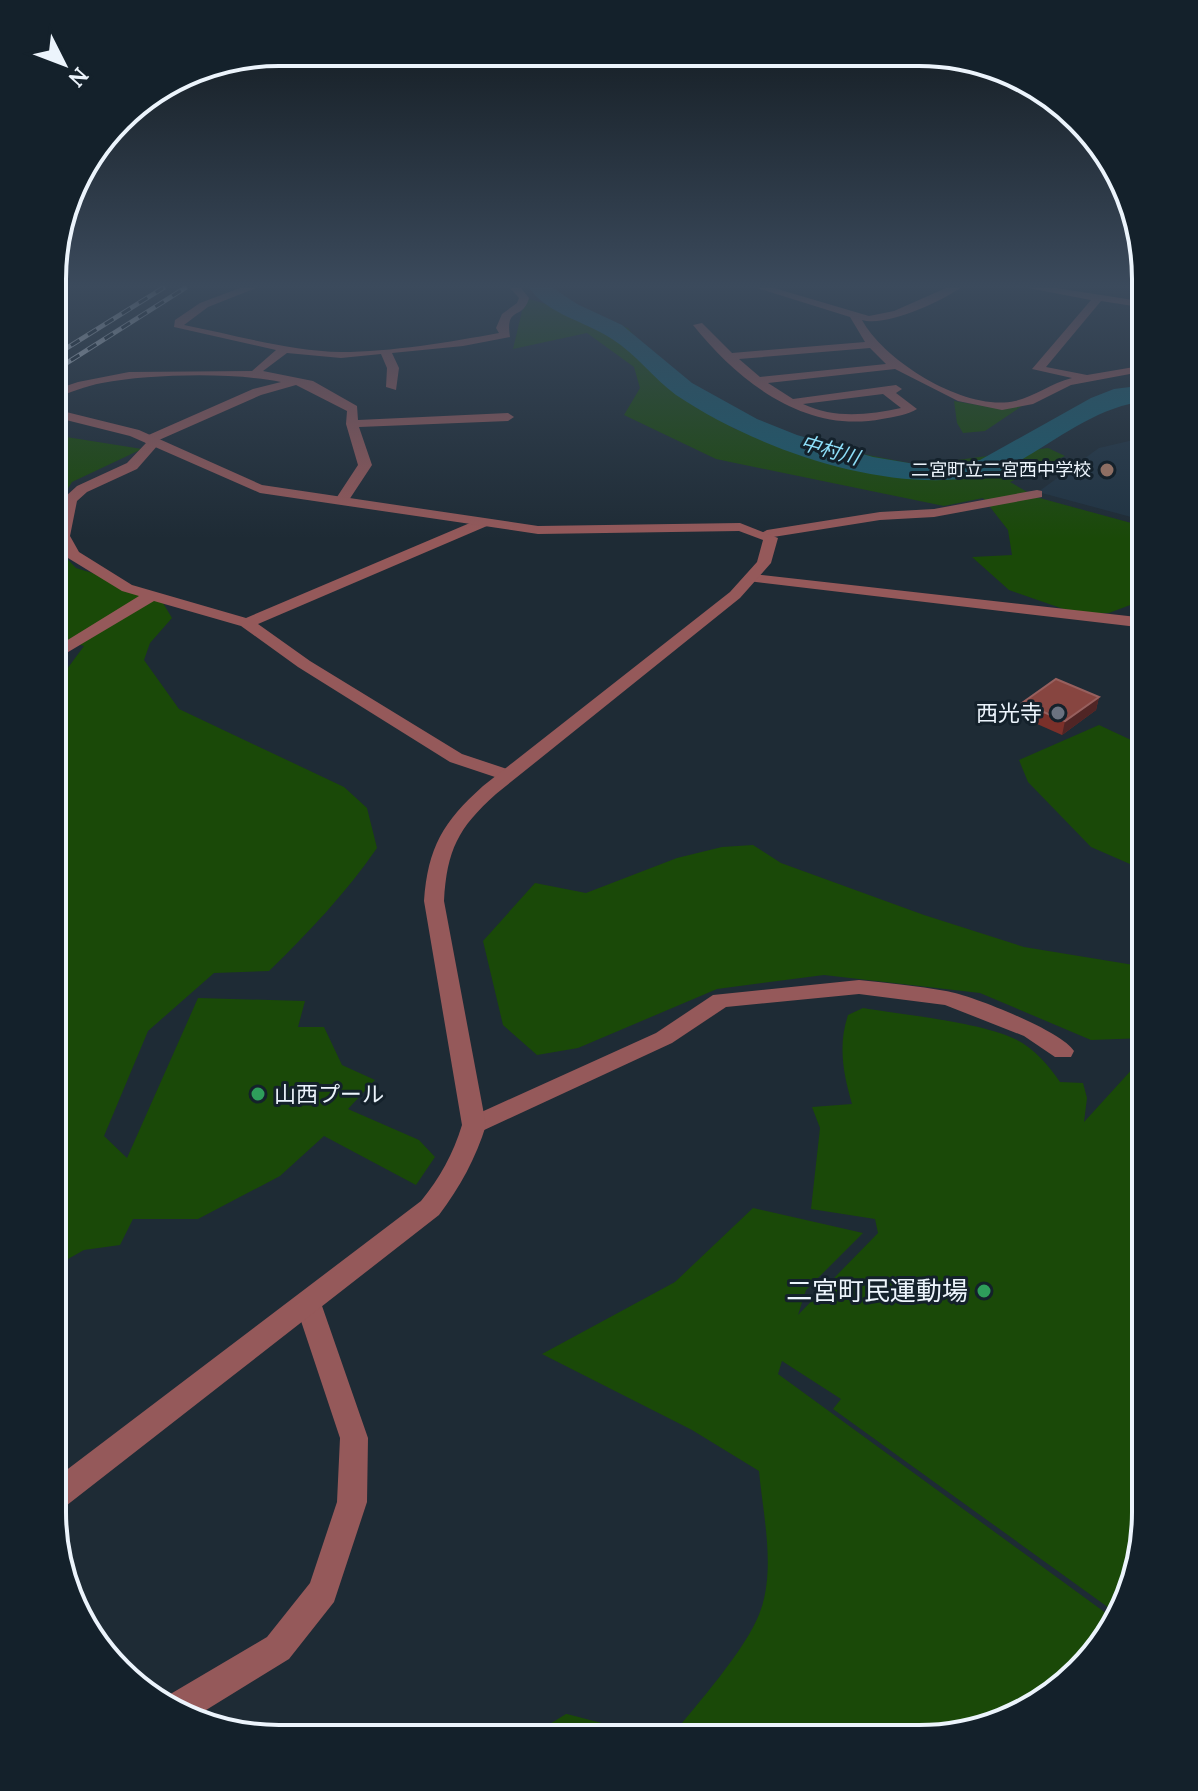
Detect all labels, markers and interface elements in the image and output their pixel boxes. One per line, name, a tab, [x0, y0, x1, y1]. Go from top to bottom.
north arrow	[24, 24, 104, 104]
text: N	[63, 62, 95, 93]
water label: 中村川	[798, 429, 864, 470]
place label: 二宮町立二宮西中学校	[911, 458, 1091, 481]
marker: 二宮町立二宮西中学校	[1098, 461, 1116, 479]
place label: 西光寺	[976, 699, 1042, 727]
marker: 西光寺	[1049, 704, 1067, 722]
place label: 山西プール	[274, 1080, 384, 1108]
marker: 山西プール	[249, 1085, 267, 1103]
place label: 二宮町民運動場	[786, 1274, 968, 1307]
marker: 二宮町民運動場	[975, 1282, 993, 1300]

